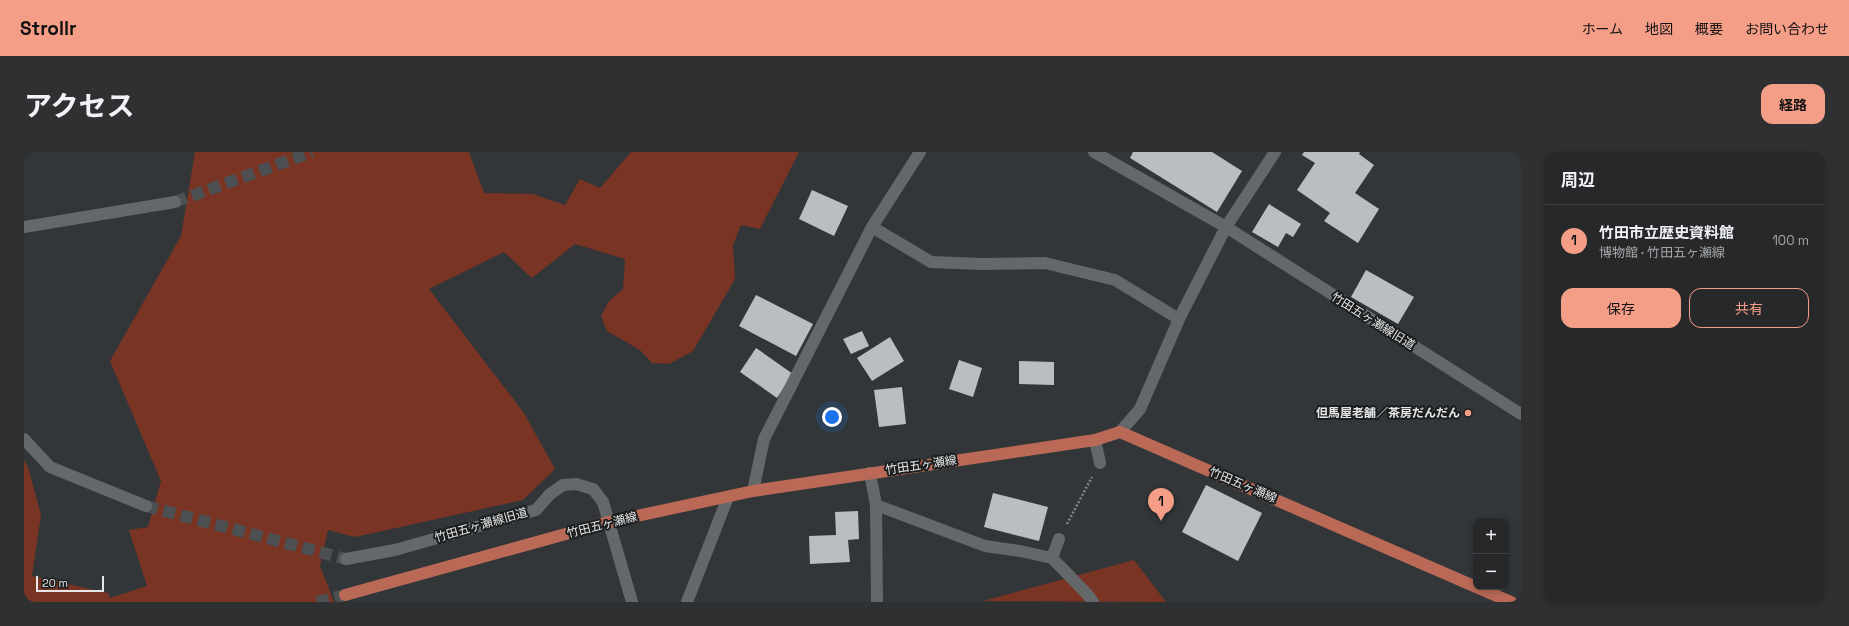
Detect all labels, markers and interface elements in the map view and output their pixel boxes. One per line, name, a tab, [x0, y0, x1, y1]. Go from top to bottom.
text: Strollr	[20, 16, 77, 41]
text: ホーム	[1581, 20, 1623, 38]
text: 地図	[1645, 20, 1673, 38]
text: 概要	[1695, 20, 1723, 38]
text: お問い合わせ	[1745, 20, 1829, 38]
button: 経路	[1761, 84, 1825, 124]
text: アクセス	[24, 88, 135, 124]
text: 周辺	[1561, 169, 1595, 191]
text: 竹田市立歴史資料館	[1599, 223, 1734, 242]
text: 1	[1571, 232, 1577, 249]
text: 100 m	[1772, 232, 1809, 249]
text: 博物館 · 竹田五ヶ瀬線	[1599, 244, 1725, 261]
button: 保存	[1561, 288, 1681, 328]
button: 共有	[1689, 288, 1809, 328]
street label: 竹田五ヶ瀬線旧道	[1328, 289, 1418, 353]
place label: 但馬屋老舗／茶房だんだん	[1316, 405, 1460, 421]
your location	[822, 407, 842, 427]
marker: 但馬屋老舗／茶房だんだん	[1463, 408, 1473, 418]
street label: 竹田五ヶ瀬線	[884, 452, 958, 478]
street label: 竹田五ヶ瀬線	[1207, 464, 1279, 506]
pin: 1	[1148, 488, 1174, 521]
street label: 竹田五ヶ瀬線旧道	[433, 504, 529, 546]
street label: 竹田五ヶ瀬線	[565, 509, 639, 541]
map controls	[1473, 518, 1509, 590]
button: +	[1473, 518, 1509, 554]
button: −	[1473, 554, 1509, 590]
scale bar	[36, 574, 104, 593]
text: 20 m	[42, 576, 68, 590]

